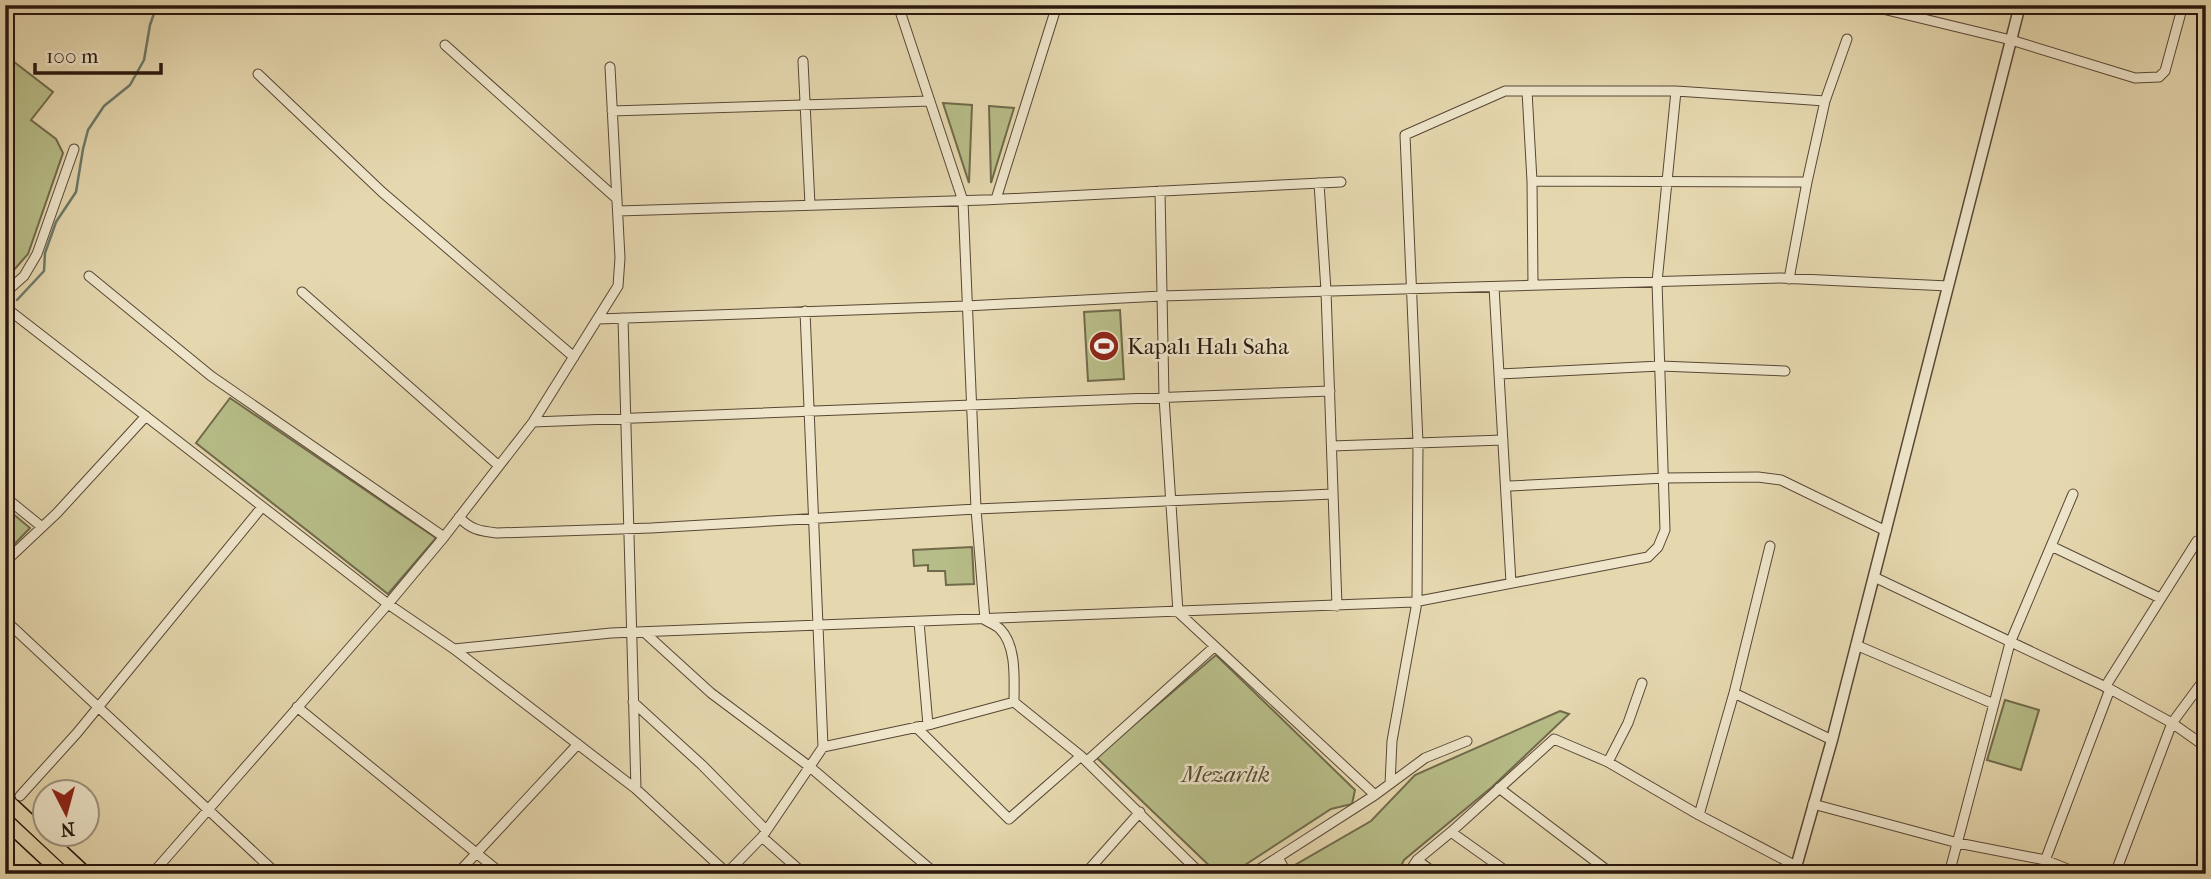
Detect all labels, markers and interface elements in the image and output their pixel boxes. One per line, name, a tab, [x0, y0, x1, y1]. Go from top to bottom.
scale bar	[35, 32, 161, 76]
text: 100 m	[46, 44, 99, 68]
sports icon: Kapalı Halı Saha	[1087, 329, 1121, 363]
place label: Kapalı Halı Saha	[1127, 333, 1289, 360]
park label: Mezarlık	[1180, 761, 1270, 788]
north arrow	[32, 778, 102, 848]
text: N	[59, 817, 76, 841]

